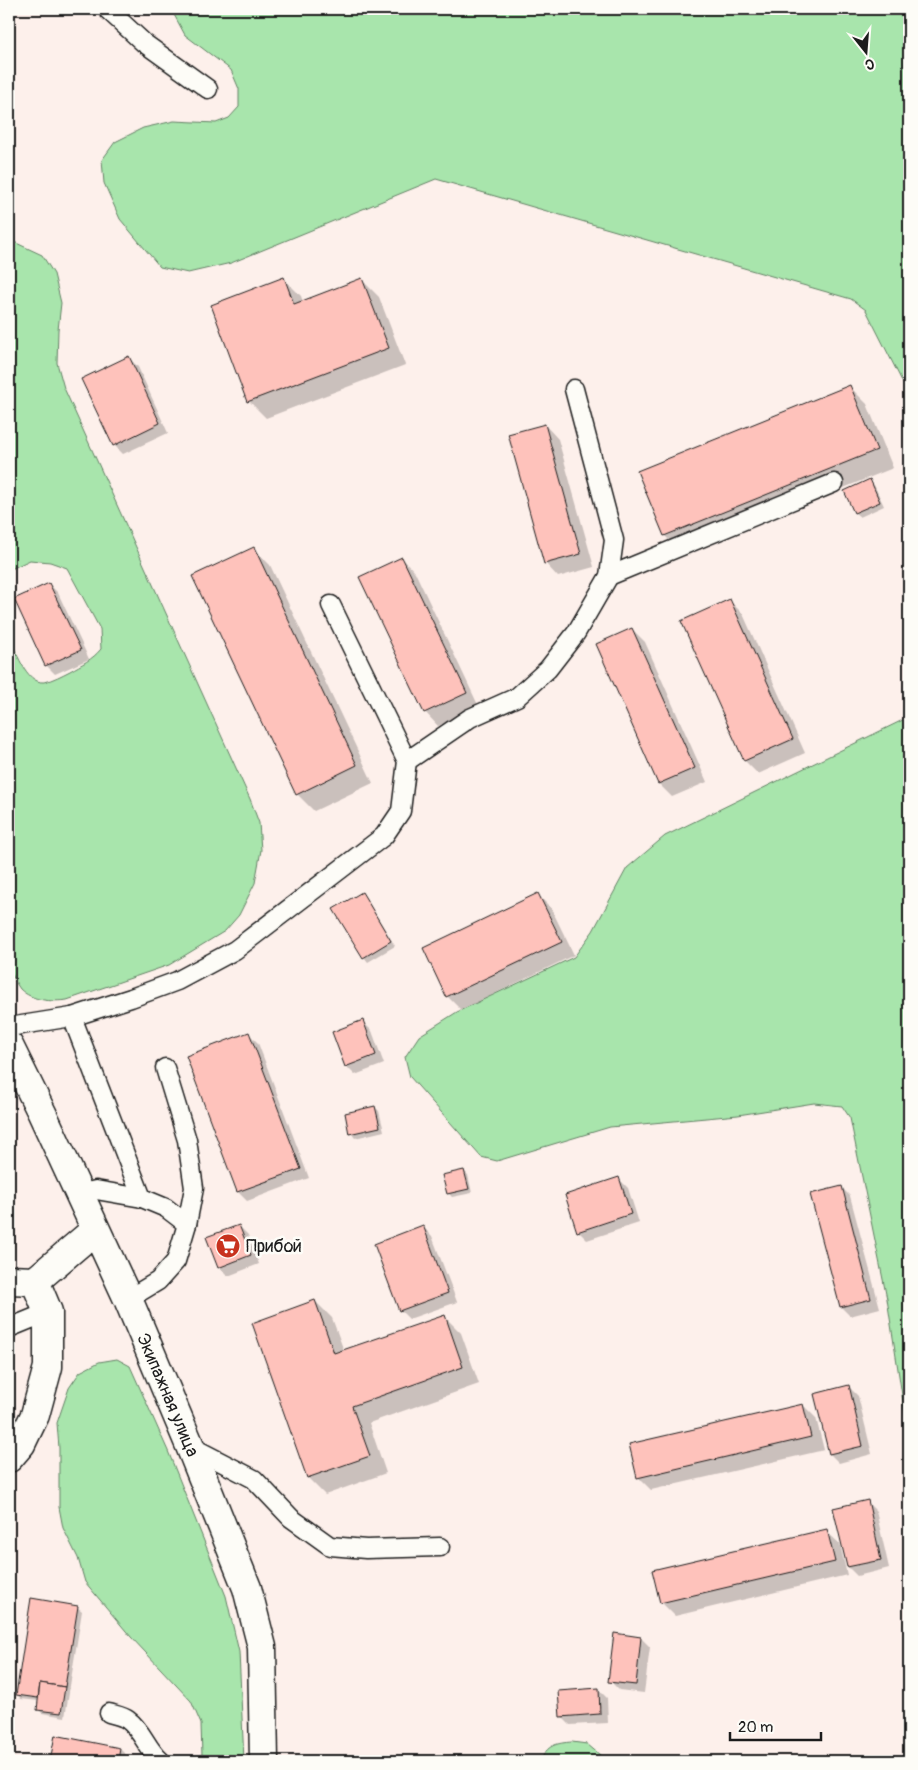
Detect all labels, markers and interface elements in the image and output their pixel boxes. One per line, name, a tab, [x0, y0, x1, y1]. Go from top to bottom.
north arrow	[840, 28, 890, 78]
text: С	[863, 55, 876, 73]
supermarket icon: Прибой	[215, 1233, 241, 1259]
place label: Прибой	[246, 1235, 302, 1258]
street label: Экипажная улица	[131, 1330, 204, 1460]
scale bar	[730, 1710, 822, 1742]
text: 20 m	[738, 1718, 773, 1737]

